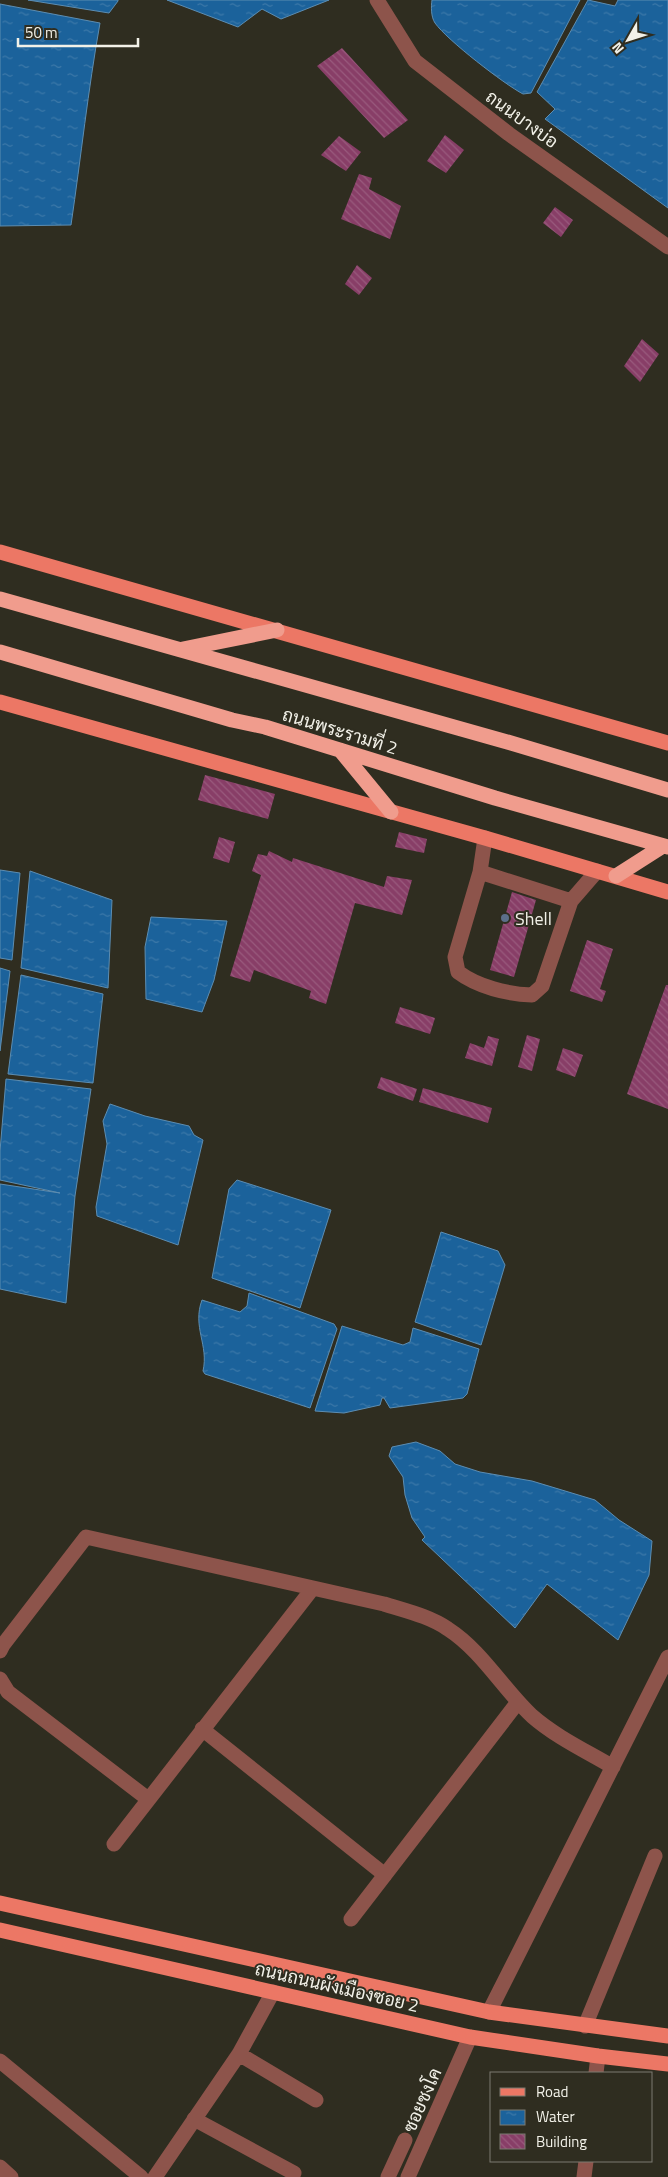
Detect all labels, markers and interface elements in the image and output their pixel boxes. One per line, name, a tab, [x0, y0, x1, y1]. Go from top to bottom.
scale bar	[18, 15, 138, 47]
north arrow	[603, 15, 653, 65]
text: 50 m	[25, 21, 58, 44]
text: N	[606, 38, 629, 59]
street label: ถนนบางบ่อ	[480, 83, 564, 155]
street label: ถนนพระรามที่ 2	[279, 699, 401, 761]
place label: Shell	[515, 905, 552, 932]
marker: Shell	[499, 912, 511, 924]
street label: ถนนถนนผังเมืองซอย 2	[252, 1955, 422, 2019]
street label: ซอยชงโค	[396, 2063, 448, 2137]
legend	[490, 2072, 653, 2162]
text: Road	[536, 2080, 568, 2103]
text: Water	[536, 2105, 575, 2128]
text: Building	[536, 2130, 587, 2153]

